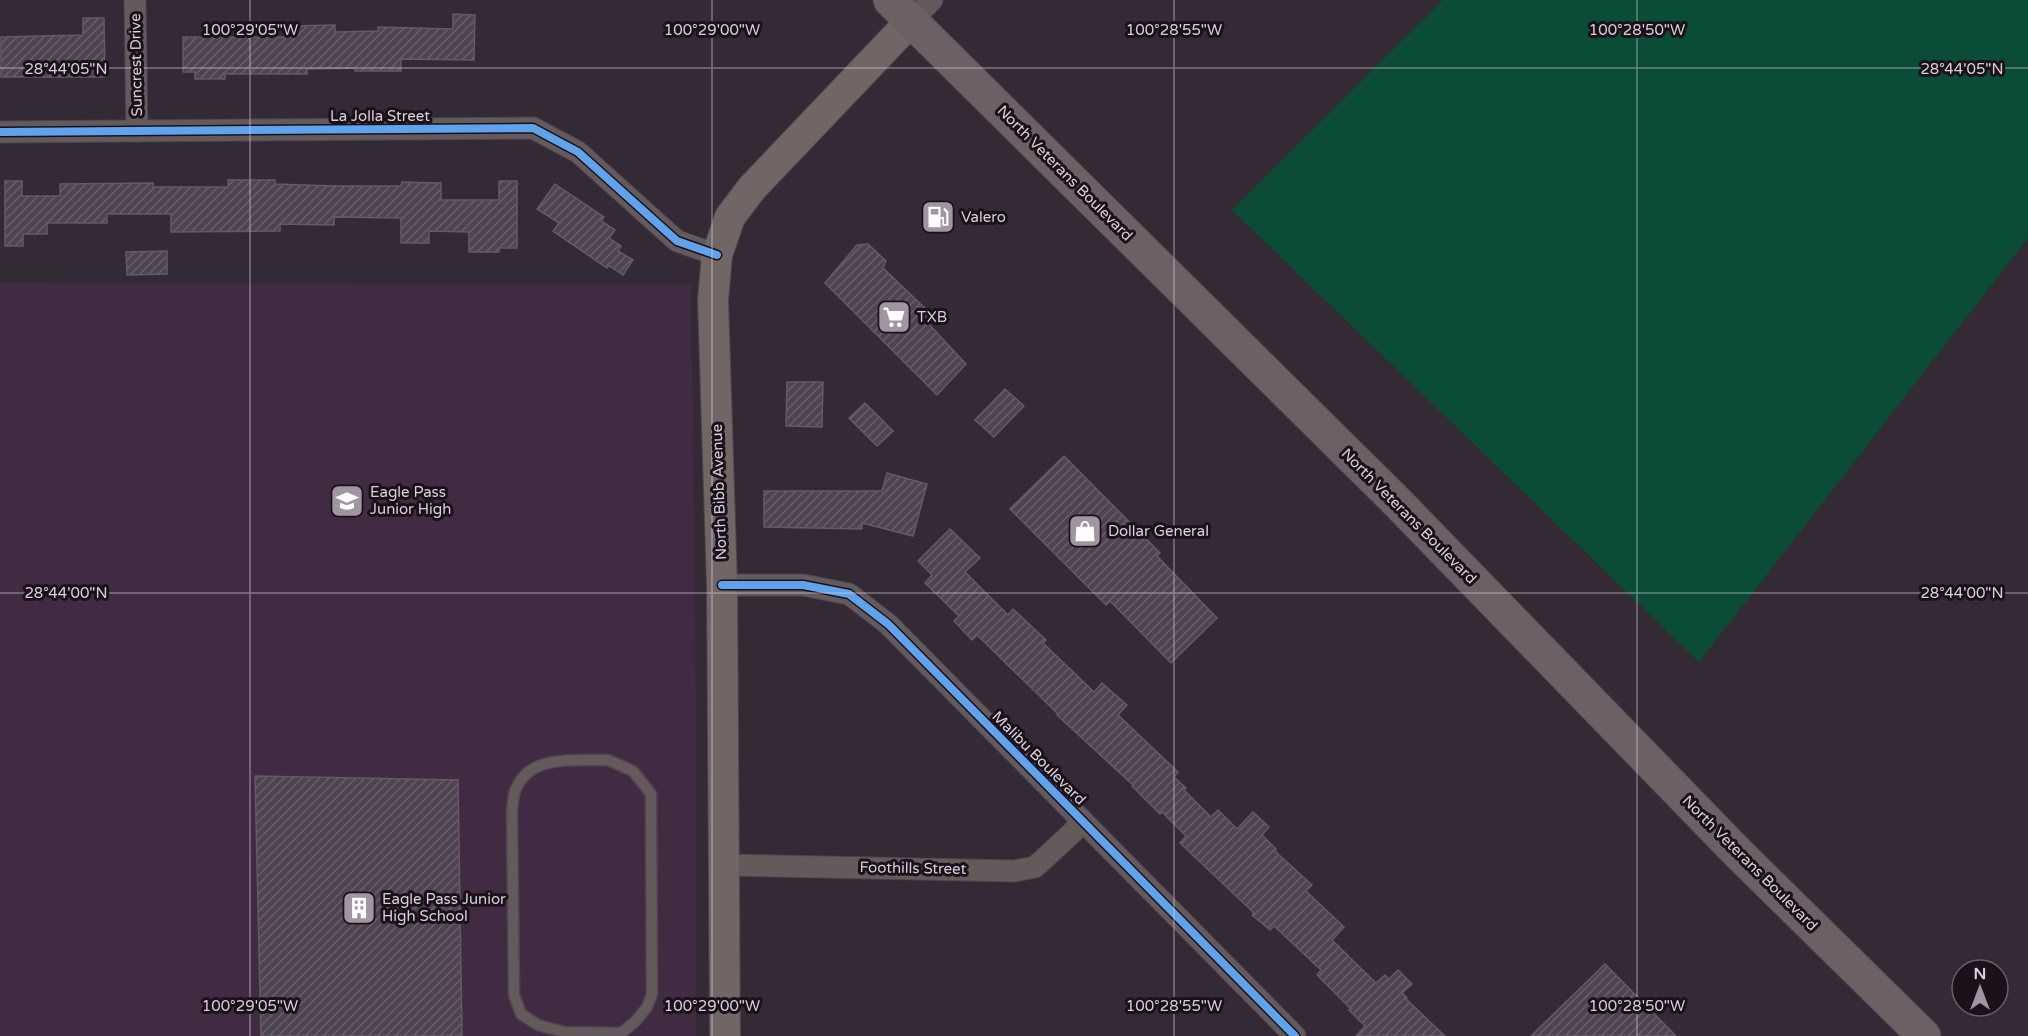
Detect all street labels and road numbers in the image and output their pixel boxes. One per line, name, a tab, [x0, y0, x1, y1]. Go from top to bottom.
street label: Suncrest Drive	[126, 13, 146, 117]
street label: North Veterans Boulevard	[994, 102, 1136, 244]
street label: La Jolla Street	[330, 107, 430, 125]
street label: North Bibb Avenue	[708, 424, 730, 560]
street label: North Veterans Boulevard	[1338, 445, 1480, 587]
street label: Malibu Boulevard	[988, 707, 1090, 809]
street label: North Veterans Boulevard	[1679, 792, 1821, 934]
street label: Foothills Street	[859, 858, 967, 878]

